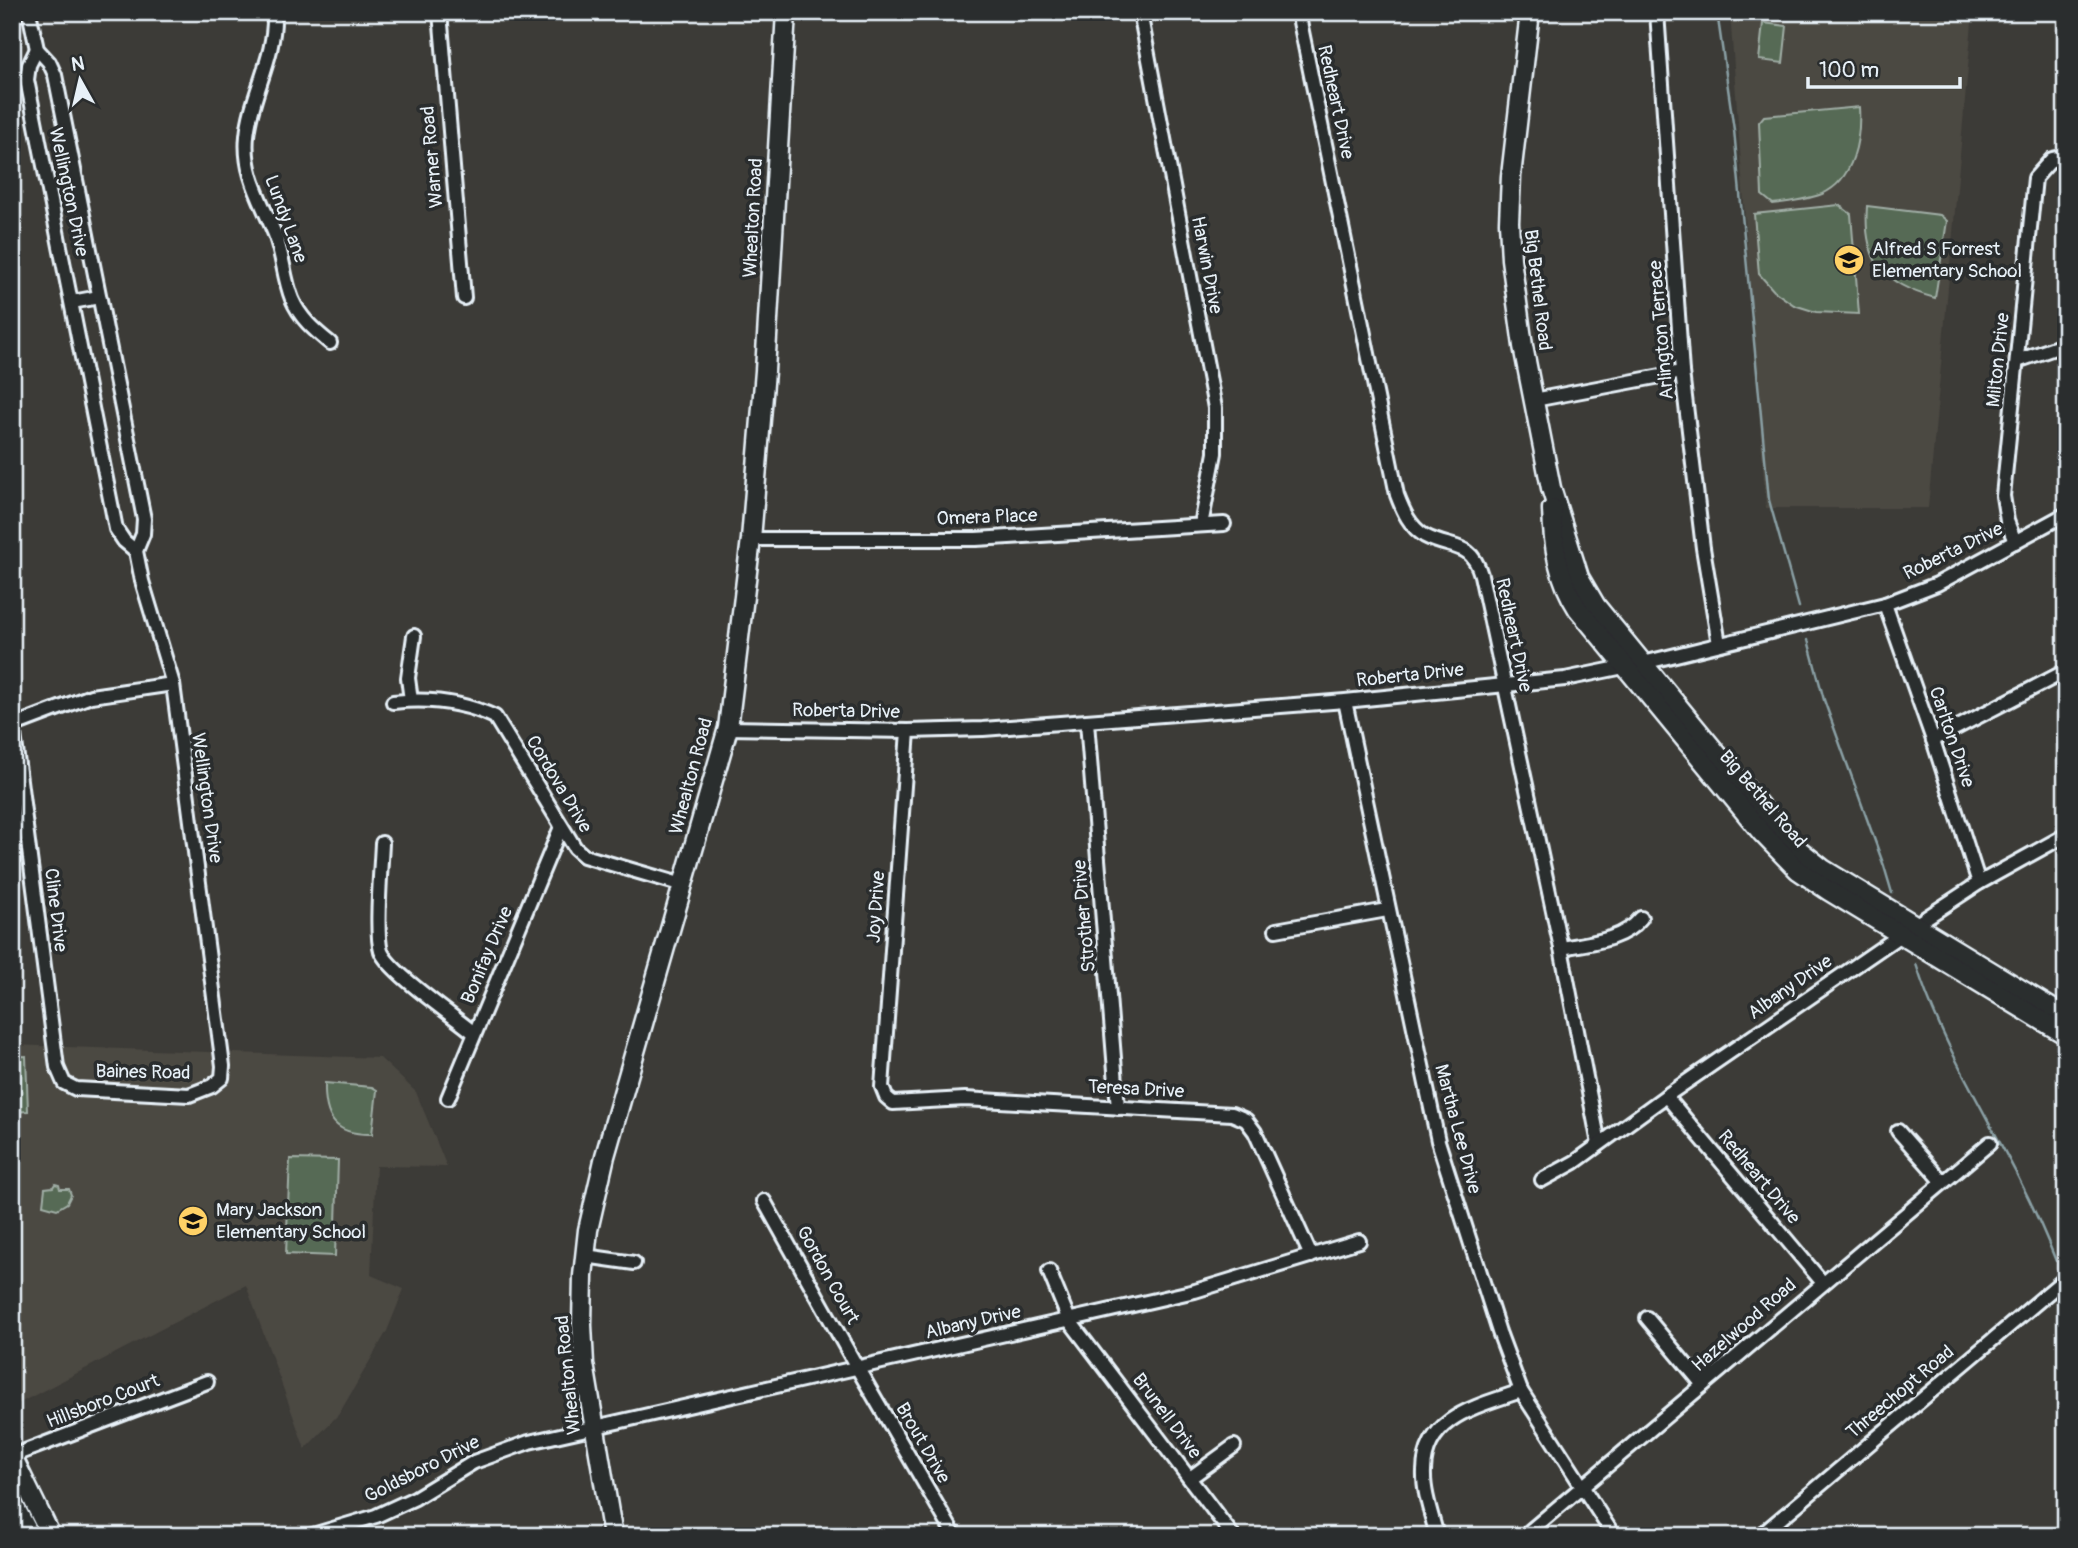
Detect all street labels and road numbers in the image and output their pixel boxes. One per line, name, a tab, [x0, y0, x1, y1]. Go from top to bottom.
street label: Redheart Drive	[1312, 43, 1360, 162]
street label: Warner Road	[416, 105, 448, 209]
street label: Wellington Drive	[44, 125, 95, 259]
street label: Whealton Road	[738, 158, 768, 278]
street label: Lundy Lane	[259, 172, 313, 267]
street label: Harwin Drive	[1186, 214, 1228, 317]
street label: Big Bethel Road	[1519, 228, 1557, 352]
street label: Arlington Terrace	[1643, 259, 1679, 401]
street label: Milton Drive	[1981, 311, 2015, 408]
street label: Omera Place	[936, 503, 1038, 531]
street label: Roberta Drive	[1899, 516, 2007, 585]
street label: Redheart Drive	[1490, 576, 1538, 695]
street label: Roberta Drive	[1355, 657, 1466, 693]
street label: Carlton Drive	[1924, 683, 1981, 791]
street label: Roberta Drive	[792, 698, 901, 724]
street label: Whealton Road	[664, 715, 718, 837]
street label: Wellington Drive	[186, 731, 228, 865]
street label: Cordova Drive	[521, 731, 598, 838]
street label: Big Bethel Road	[1714, 745, 1812, 853]
street label: Strother Drive	[1067, 858, 1101, 973]
street label: Cline Drive	[39, 867, 73, 954]
street label: Joy Drive	[862, 870, 891, 944]
street label: Bonifay Drive	[456, 902, 519, 1007]
street label: Albany Drive	[1743, 949, 1837, 1025]
street label: Baines Road	[95, 1059, 191, 1085]
street label: Martha Lee Drive	[1429, 1062, 1487, 1197]
street label: Teresa Drive	[1087, 1074, 1185, 1104]
street label: Redheart Drive	[1713, 1125, 1806, 1230]
street label: Gordon Court	[791, 1222, 865, 1329]
street label: Hazelwood Road	[1687, 1273, 1801, 1377]
street label: Albany Drive	[923, 1299, 1024, 1345]
street label: Whealton Road	[550, 1314, 586, 1436]
street label: Threechopt Road	[1841, 1340, 1959, 1444]
street label: Hillsboro Court	[43, 1368, 163, 1434]
street label: Brunell Drive	[1127, 1368, 1207, 1464]
street label: Brout Drive	[890, 1398, 956, 1488]
street label: Goldsboro Drive	[360, 1429, 484, 1508]

